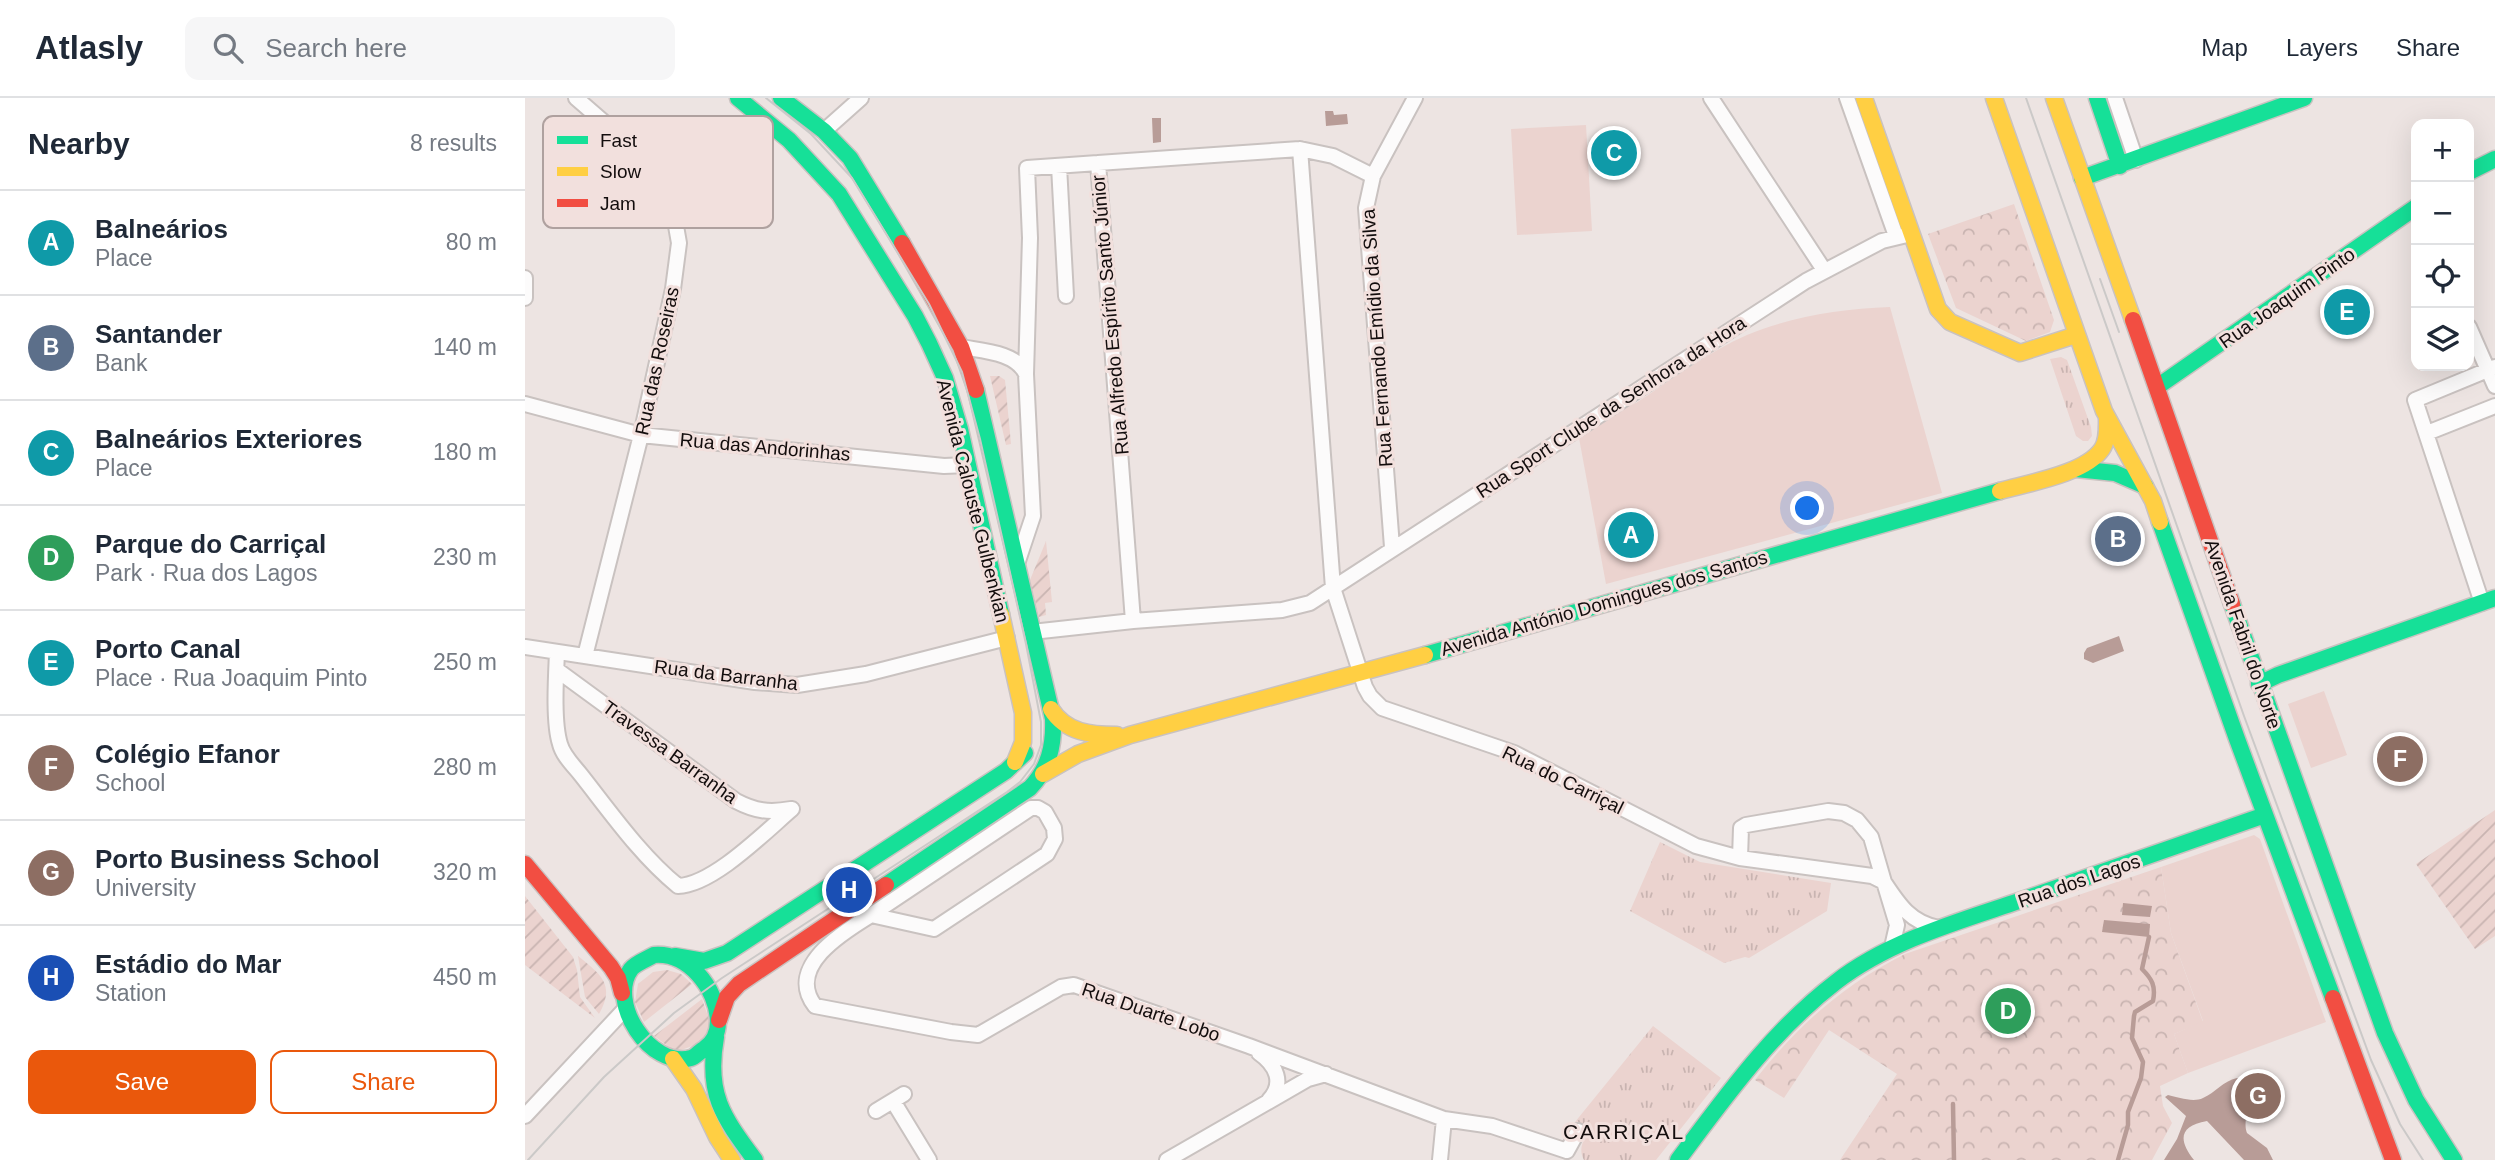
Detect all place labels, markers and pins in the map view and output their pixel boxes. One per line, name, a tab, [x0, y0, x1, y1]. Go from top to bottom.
pin: C	[1591, 127, 1637, 179]
pin: E	[2324, 286, 2370, 338]
pin: A	[1608, 509, 1654, 561]
pin: B	[2095, 513, 2141, 565]
pin: F	[2377, 733, 2423, 785]
pin: H	[826, 864, 872, 916]
pin: D	[1985, 985, 2031, 1037]
pin: G	[2235, 1070, 2281, 1122]

